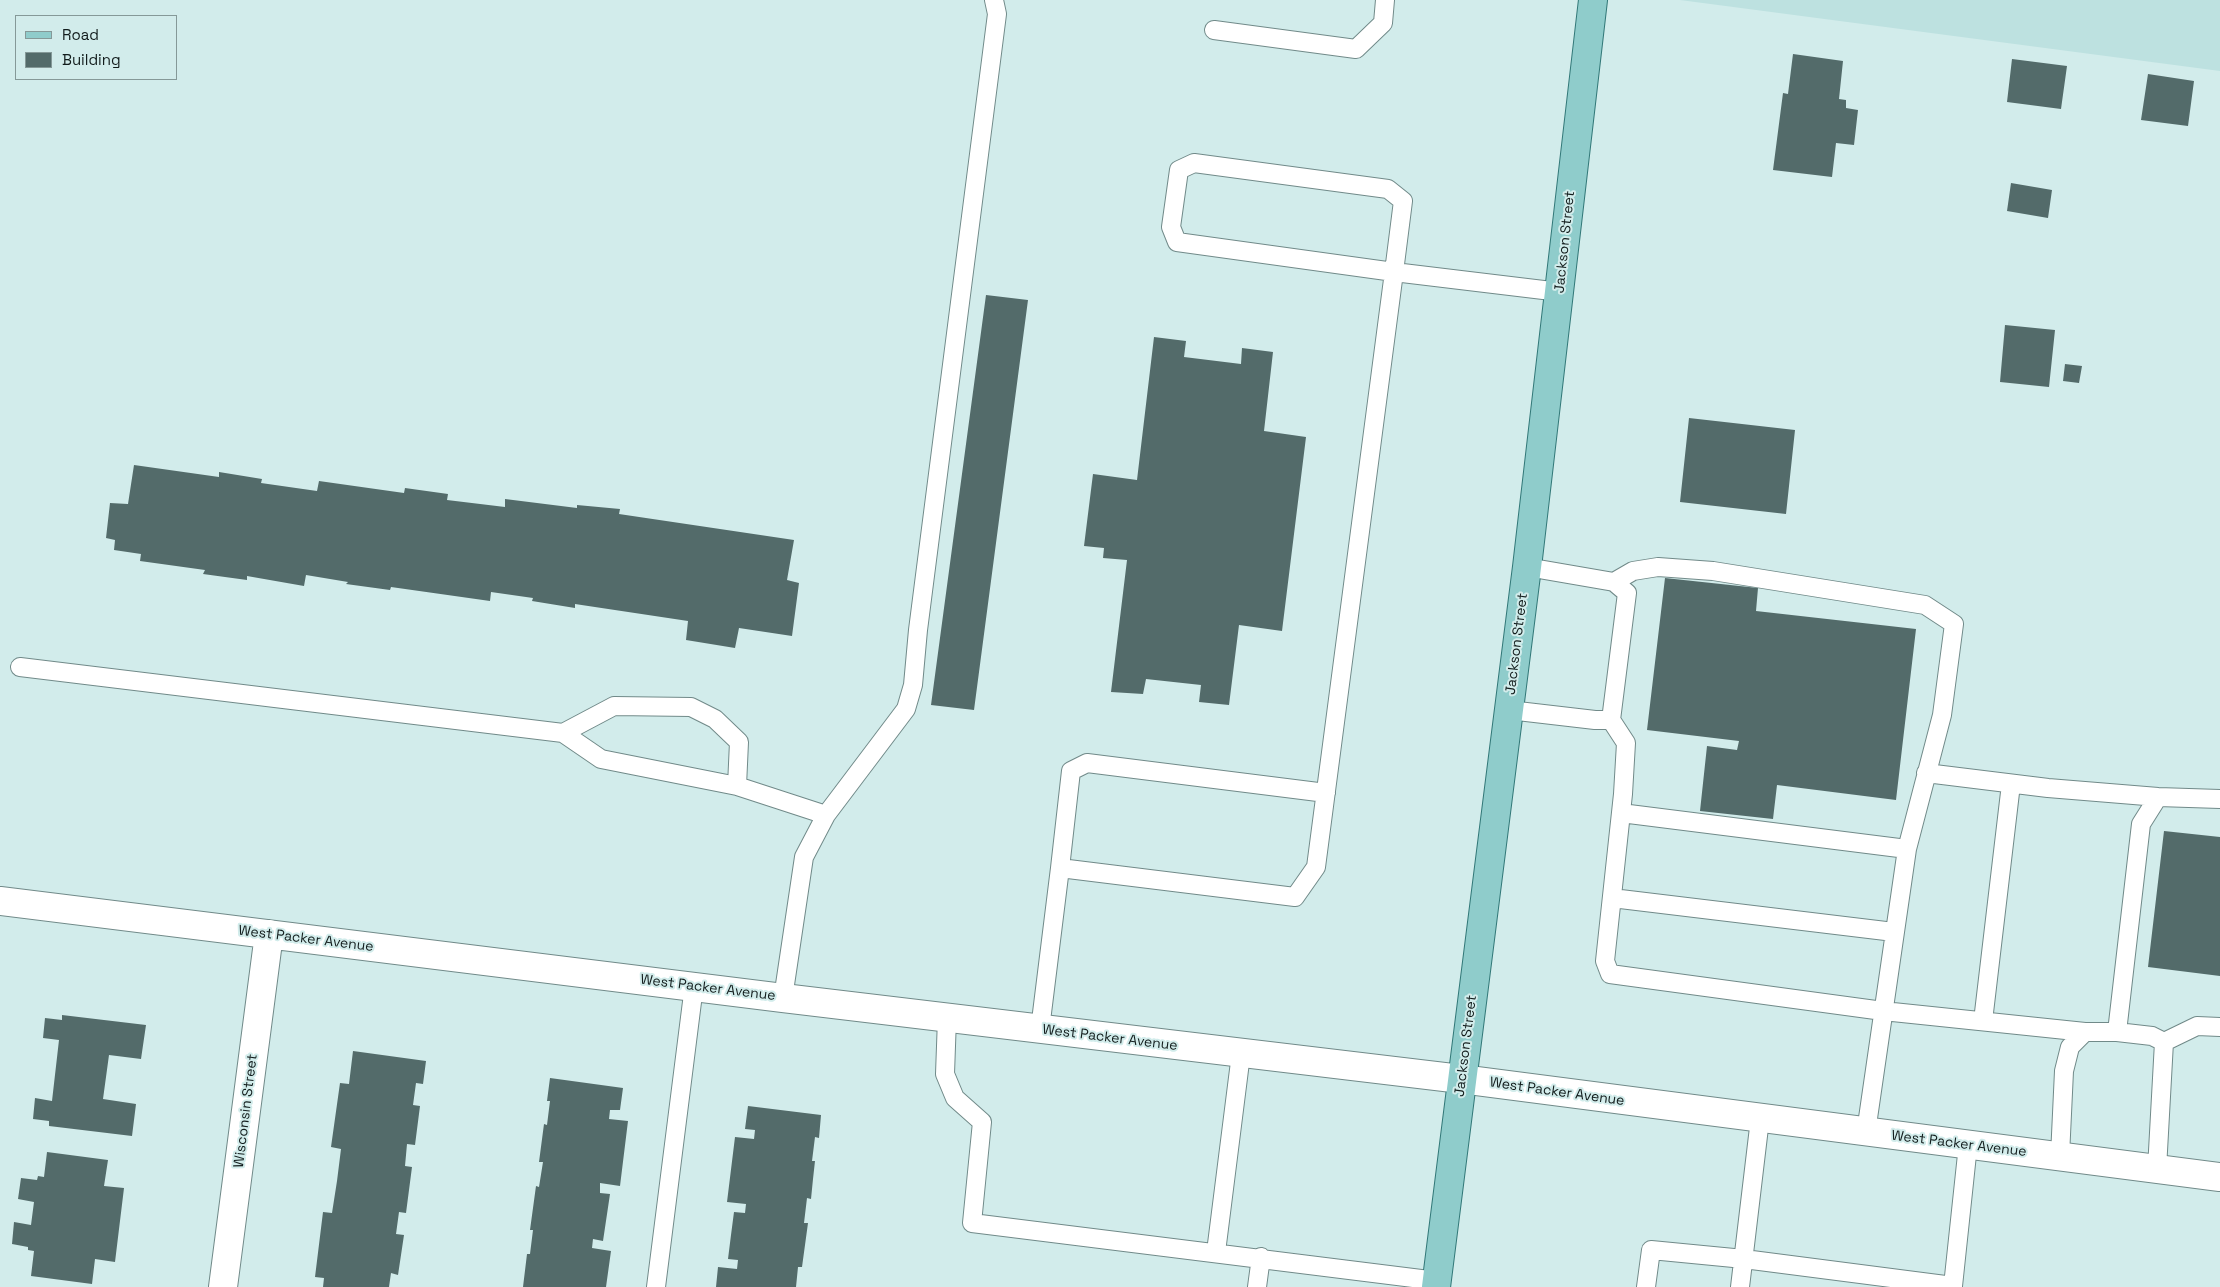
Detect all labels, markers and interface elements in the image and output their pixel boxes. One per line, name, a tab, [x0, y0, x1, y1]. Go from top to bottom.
legend	[15, 15, 178, 80]
text: Road	[62, 25, 99, 44]
text: Building	[62, 50, 121, 69]
street label: Jackson Street	[1551, 190, 1579, 294]
street label: Jackson Street	[1502, 592, 1532, 696]
street label: West Packer Avenue	[238, 922, 374, 956]
street label: West Packer Avenue	[640, 971, 776, 1005]
street label: Jackson Street	[1451, 994, 1481, 1098]
street label: West Packer Avenue	[1042, 1021, 1178, 1055]
street label: Wisconsin Street	[231, 1053, 261, 1169]
street label: West Packer Avenue	[1489, 1074, 1625, 1110]
street label: West Packer Avenue	[1891, 1127, 2027, 1161]

